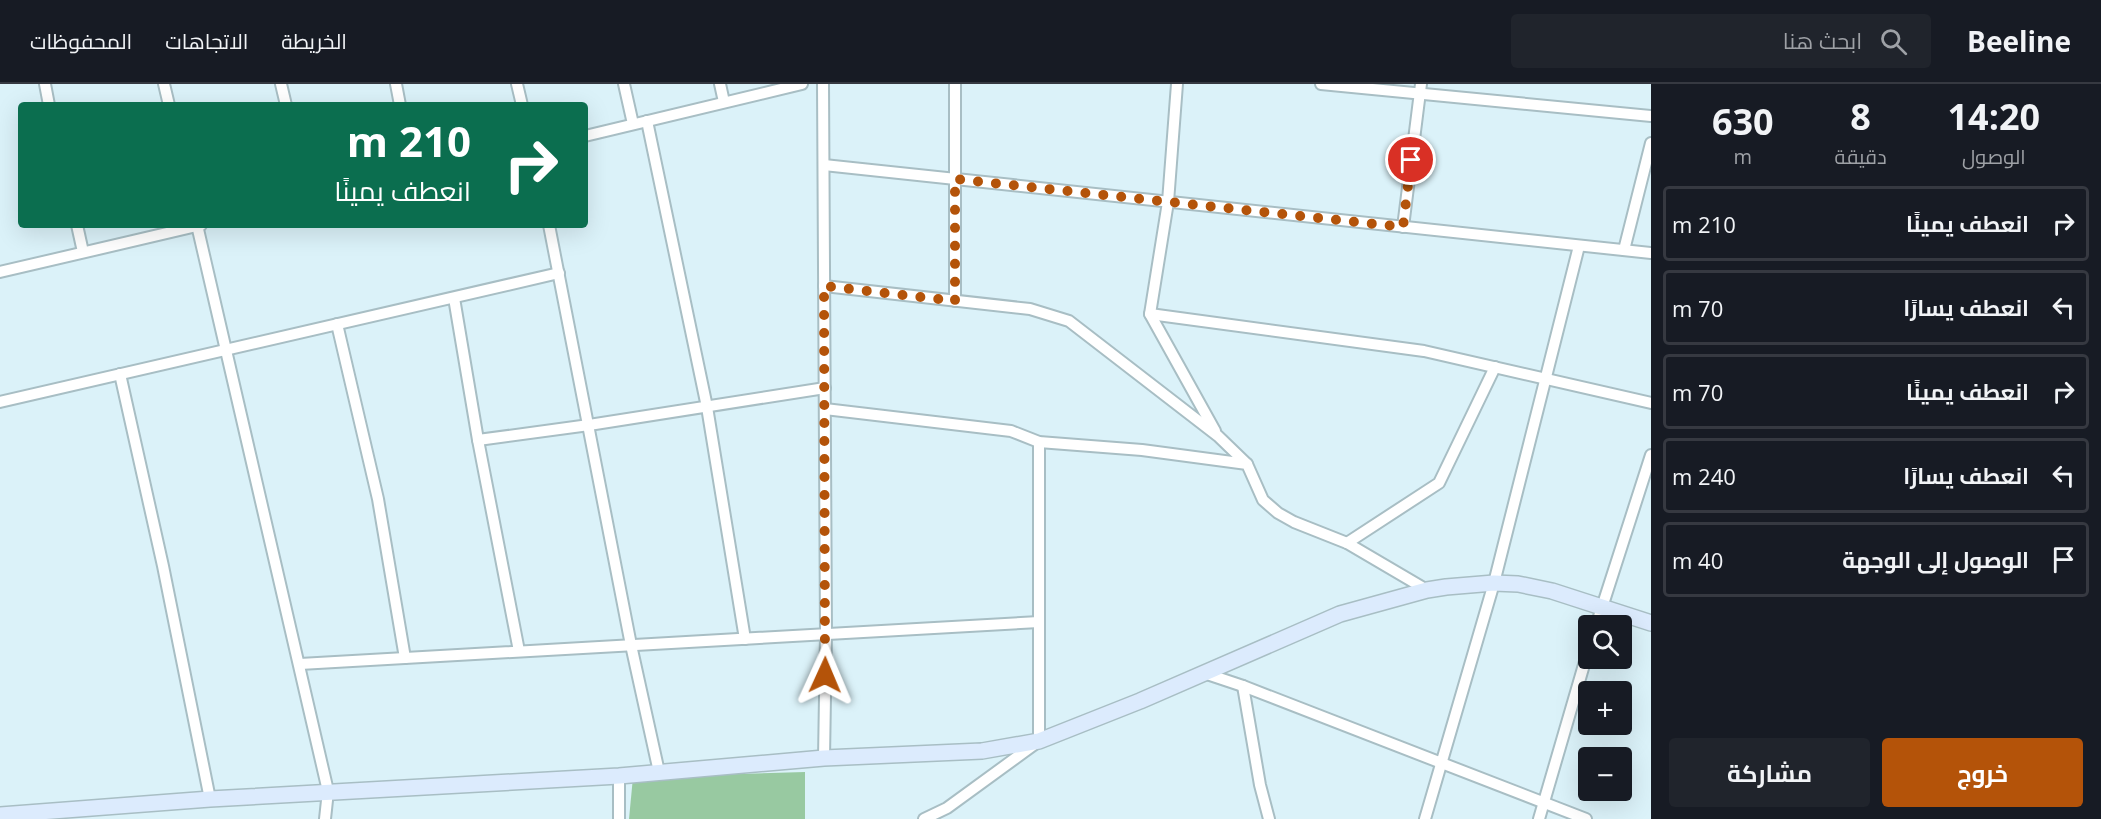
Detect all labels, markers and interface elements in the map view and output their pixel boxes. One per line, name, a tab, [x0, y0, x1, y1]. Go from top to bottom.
search box	[1511, 14, 1931, 68]
text: Beeline	[1967, 22, 2071, 60]
text: ابحث هنا	[1783, 25, 1862, 55]
icon: search	[1877, 25, 1910, 58]
text: المحفوظات	[30, 27, 132, 55]
text: الاتجاهات	[165, 27, 248, 55]
text: الخريطة	[281, 27, 347, 55]
text: 8	[1850, 92, 1871, 141]
text: 14:20	[1948, 92, 2040, 141]
text: 630	[1712, 97, 1774, 146]
text: 210 m	[347, 112, 471, 169]
icon: right	[492, 126, 570, 204]
pin	[1385, 134, 1436, 185]
icon: arrive	[1394, 143, 1427, 176]
text: m	[1734, 143, 1752, 170]
text: دقيقة	[1835, 143, 1887, 170]
text: الوصول	[1962, 143, 2026, 170]
text: انعطف يمينًا	[334, 172, 471, 209]
icon: right	[2047, 207, 2080, 240]
text: انعطف يمينًا	[1906, 208, 2029, 238]
text: 210 m	[1672, 209, 1736, 239]
icon: left	[2047, 291, 2080, 324]
text: انعطف يسارًا	[1903, 292, 2029, 322]
text: 70 m	[1672, 293, 1723, 323]
icon: right	[2047, 375, 2080, 408]
text: انعطف يمينًا	[1906, 376, 2029, 406]
text: 70 m	[1672, 377, 1723, 407]
icon: left	[2047, 459, 2080, 492]
text: انعطف يسارًا	[1903, 460, 2029, 490]
text: 240 m	[1672, 461, 1736, 491]
icon: arrive	[2047, 543, 2080, 576]
text: الوصول إلى الوجهة	[1842, 544, 2029, 574]
text: 40 m	[1672, 545, 1723, 575]
map controls	[1578, 615, 1632, 801]
button: search	[1578, 615, 1632, 669]
position arrow	[793, 643, 857, 707]
button: +	[1578, 681, 1632, 735]
button: مشاركة	[1669, 738, 1870, 807]
button: خروج	[1882, 738, 2083, 807]
button: −	[1578, 747, 1632, 801]

